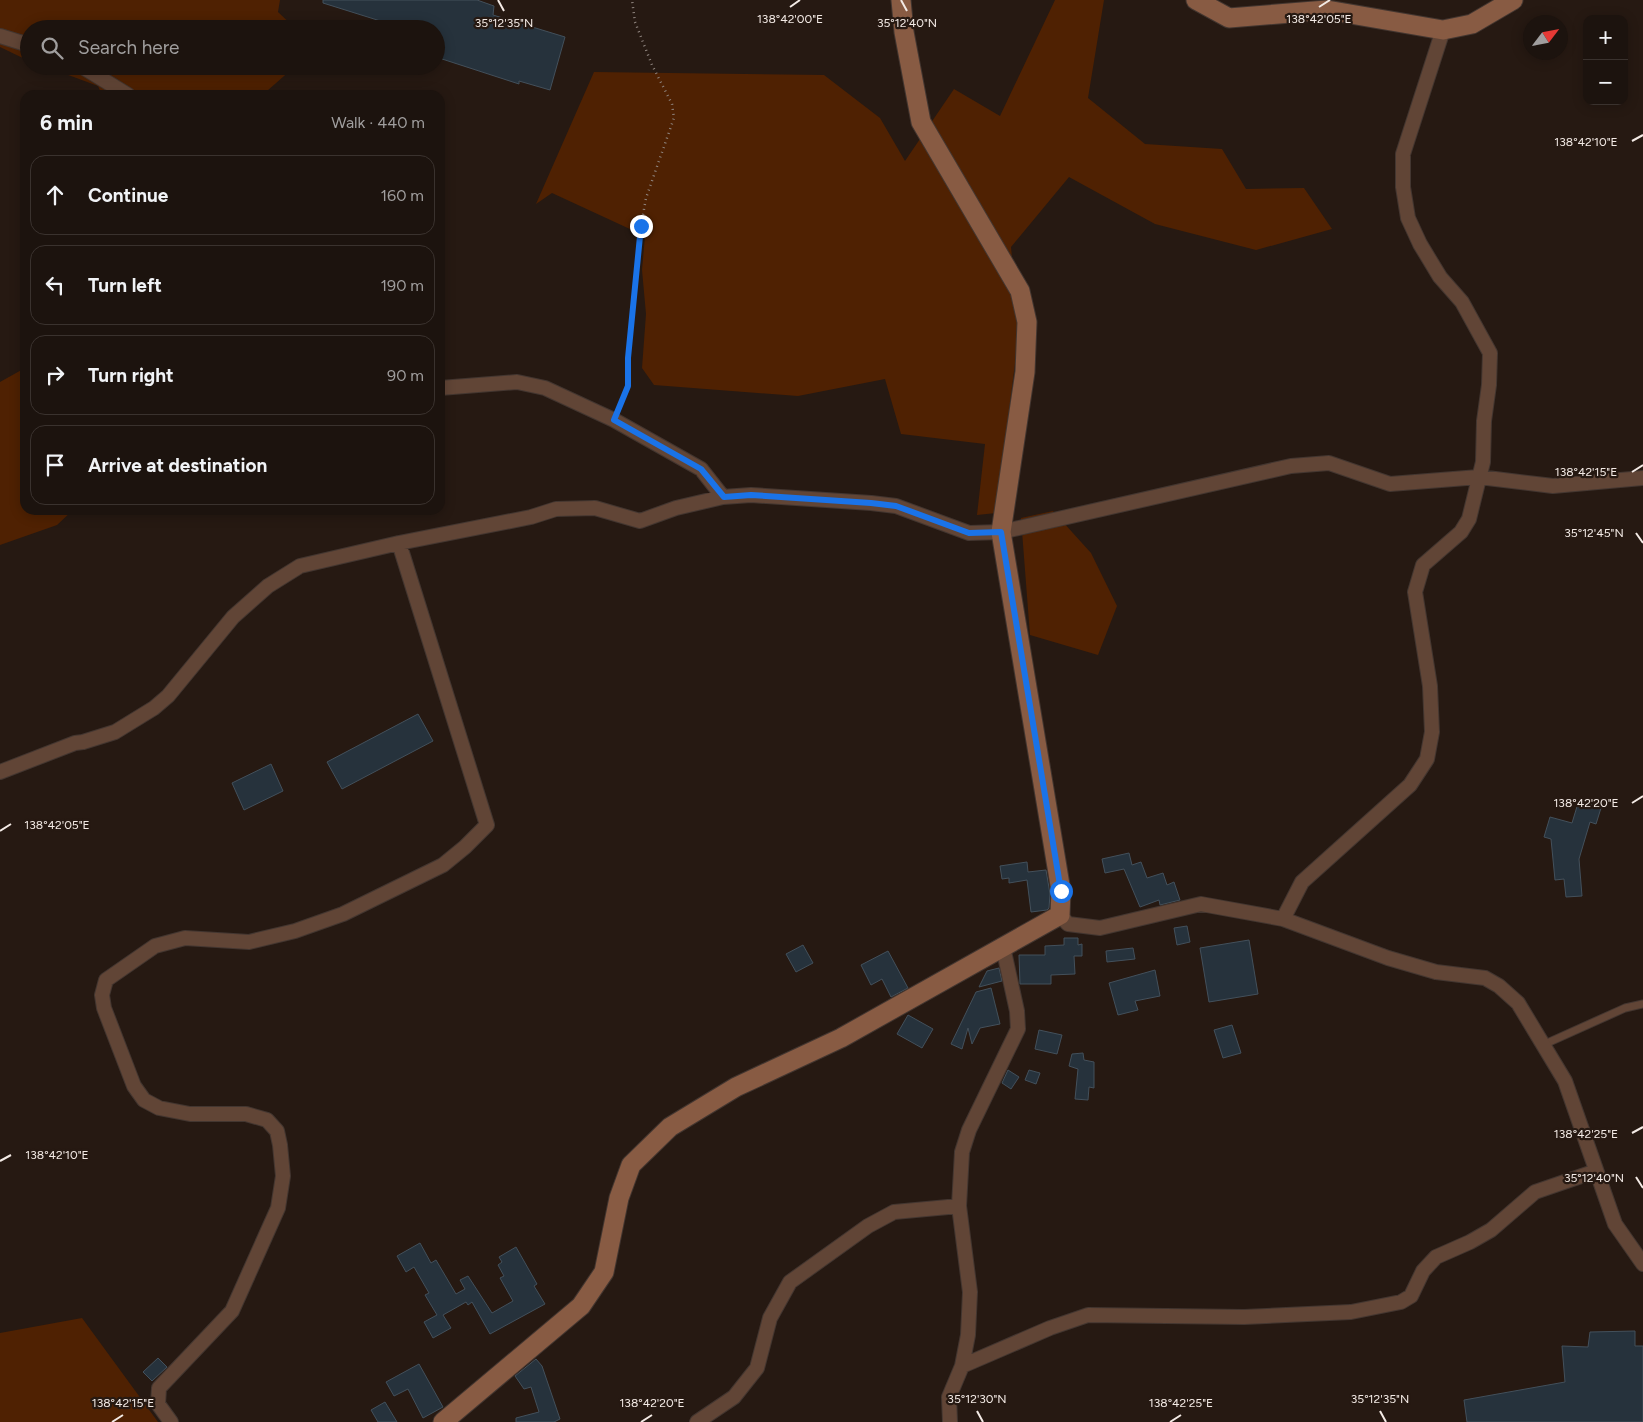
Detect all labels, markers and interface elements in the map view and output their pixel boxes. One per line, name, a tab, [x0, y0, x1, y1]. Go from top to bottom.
text: 138°42'00"E	[757, 12, 823, 26]
text: 138°42'05"E	[1286, 12, 1352, 26]
north arrow	[1523, 15, 1568, 60]
map controls	[1583, 15, 1628, 105]
button: +	[1583, 15, 1628, 60]
text: 35°12'35"N	[475, 16, 533, 30]
text: 35°12'40"N	[877, 16, 937, 30]
search box	[20, 20, 445, 75]
icon: search	[38, 34, 66, 62]
text: Search here	[78, 36, 180, 59]
button: −	[1583, 60, 1628, 105]
text: 6 min	[40, 110, 93, 135]
text: Walk · 440 m	[331, 113, 425, 132]
text: 138°42'10"E	[1554, 135, 1618, 149]
icon: ahead	[41, 181, 69, 209]
text: Continue	[88, 184, 168, 207]
text: 160 m	[381, 186, 424, 205]
route end	[630, 215, 653, 238]
icon: left	[41, 271, 69, 299]
text: Turn left	[88, 274, 162, 297]
text: 190 m	[381, 276, 424, 295]
icon: right	[41, 361, 69, 389]
text: Turn right	[88, 364, 174, 387]
text: 90 m	[387, 366, 424, 385]
icon: arrive	[41, 451, 69, 479]
text: Arrive at destination	[88, 454, 267, 477]
text: 138°42'15"E	[1555, 465, 1617, 479]
text: 35°12'45"N	[1564, 526, 1624, 540]
text: 138°42'20"E	[1553, 796, 1619, 810]
text: 138°42'05"E	[24, 818, 90, 832]
route start	[1050, 880, 1073, 903]
text: 138°42'25"E	[1554, 1127, 1618, 1141]
text: 138°42'10"E	[25, 1148, 89, 1162]
text: 35°12'40"N	[1564, 1171, 1624, 1185]
text: 35°12'30"N	[947, 1392, 1007, 1406]
text: 35°12'35"N	[1351, 1392, 1409, 1406]
text: 138°42'15"E	[92, 1396, 154, 1410]
text: 138°42'20"E	[619, 1396, 685, 1410]
text: 138°42'25"E	[1149, 1396, 1213, 1410]

